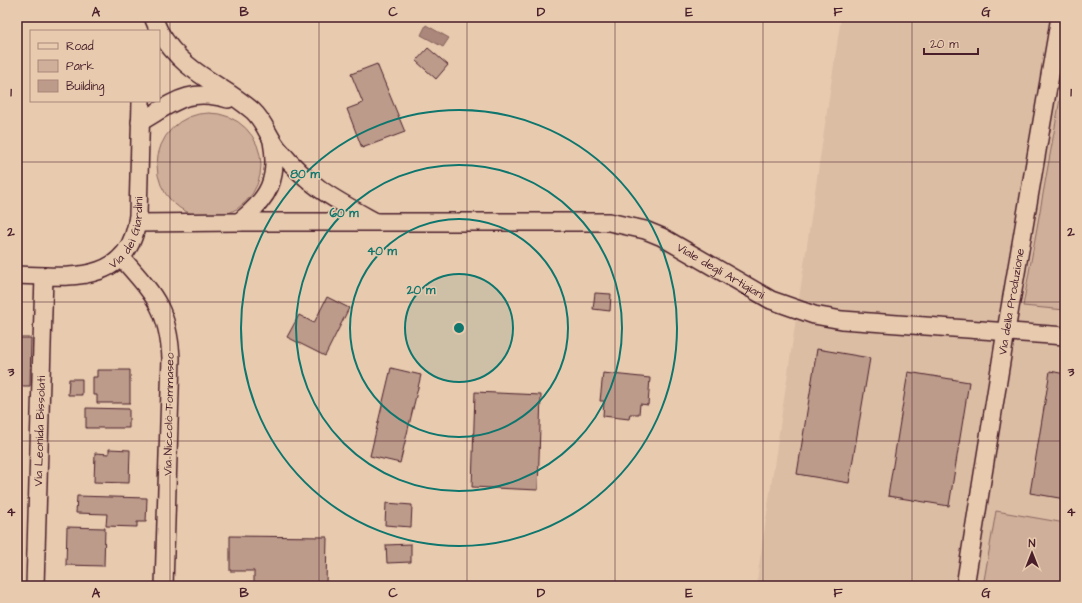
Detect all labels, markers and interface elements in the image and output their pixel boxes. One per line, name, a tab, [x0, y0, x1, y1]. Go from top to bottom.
text: A	[92, 3, 101, 21]
text: B	[239, 3, 249, 21]
text: C	[388, 3, 398, 21]
text: D	[537, 3, 546, 21]
text: E	[685, 3, 693, 21]
text: F	[833, 3, 843, 21]
text: G	[981, 3, 991, 21]
legend	[30, 30, 160, 102]
scale bar	[924, 30, 978, 56]
text: 20 m	[930, 36, 959, 53]
text: Road	[66, 38, 94, 55]
text: Park	[66, 58, 94, 75]
text: Building	[66, 78, 104, 96]
text: 1	[10, 83, 12, 101]
text: 1	[1070, 83, 1072, 101]
text: 80 m	[290, 166, 320, 183]
street label: Via dei Giardini	[105, 196, 147, 273]
text: 60 m	[329, 205, 359, 222]
text: 2	[6, 223, 15, 241]
text: 2	[1066, 223, 1075, 241]
street label: Viale degli Artigiani	[674, 239, 768, 303]
text: 40 m	[367, 243, 398, 260]
street label: Via della Produzione	[994, 247, 1029, 356]
text: 20 m	[406, 282, 436, 299]
centre of rings	[452, 321, 466, 335]
street label: Via Niccolò Tommaseo	[159, 352, 179, 476]
text: 3	[7, 363, 15, 381]
text: 3	[1067, 363, 1075, 381]
street label: Via Leonida Bissolati	[29, 375, 50, 487]
text: 4	[7, 503, 16, 521]
text: 4	[1067, 503, 1076, 521]
north arrow	[1012, 533, 1052, 573]
text: N	[1029, 536, 1036, 551]
text: A	[92, 584, 101, 602]
text: B	[239, 584, 249, 602]
text: C	[388, 584, 398, 602]
text: D	[537, 584, 546, 602]
text: E	[685, 584, 693, 602]
text: F	[833, 584, 843, 602]
text: G	[981, 584, 991, 602]

